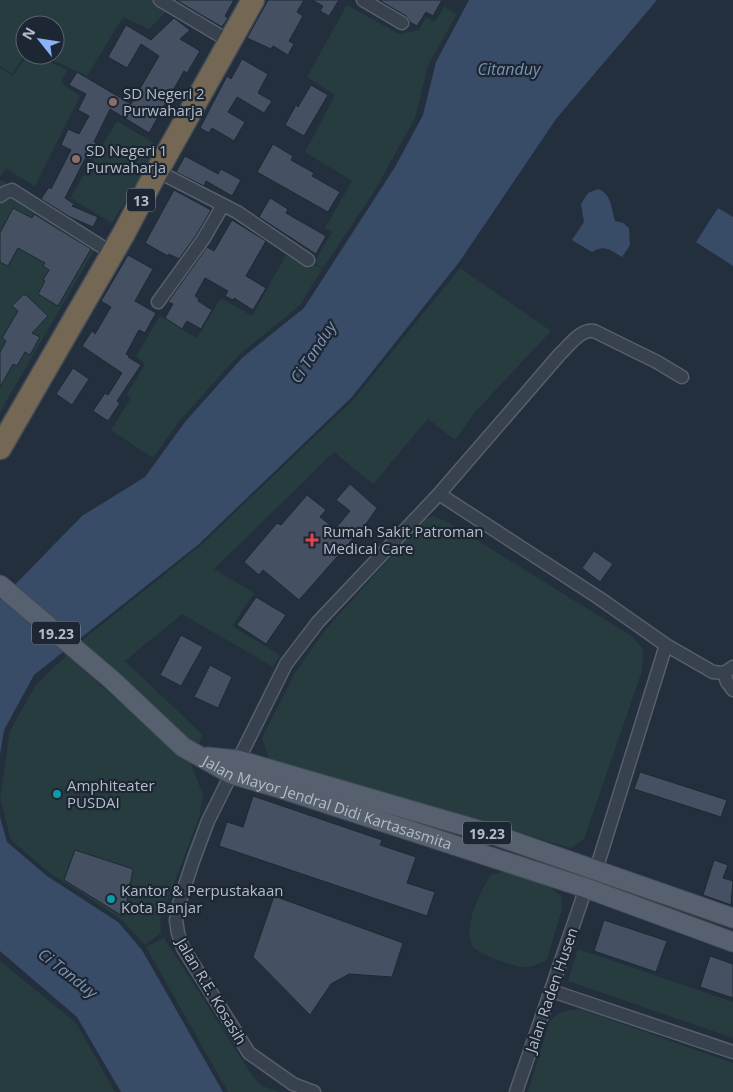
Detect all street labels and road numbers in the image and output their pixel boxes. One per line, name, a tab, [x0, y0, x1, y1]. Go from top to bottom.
road number: 13	[127, 188, 155, 212]
road number: 19.23	[32, 622, 80, 644]
street label: Jalan Mayor Jendral Didi Kartasasmita	[198, 749, 455, 854]
road number: 19.23	[463, 821, 511, 844]
street label: Jalan Raden Husen	[520, 925, 582, 1057]
street label: Jalan R.E. Kosasih	[171, 932, 252, 1048]

